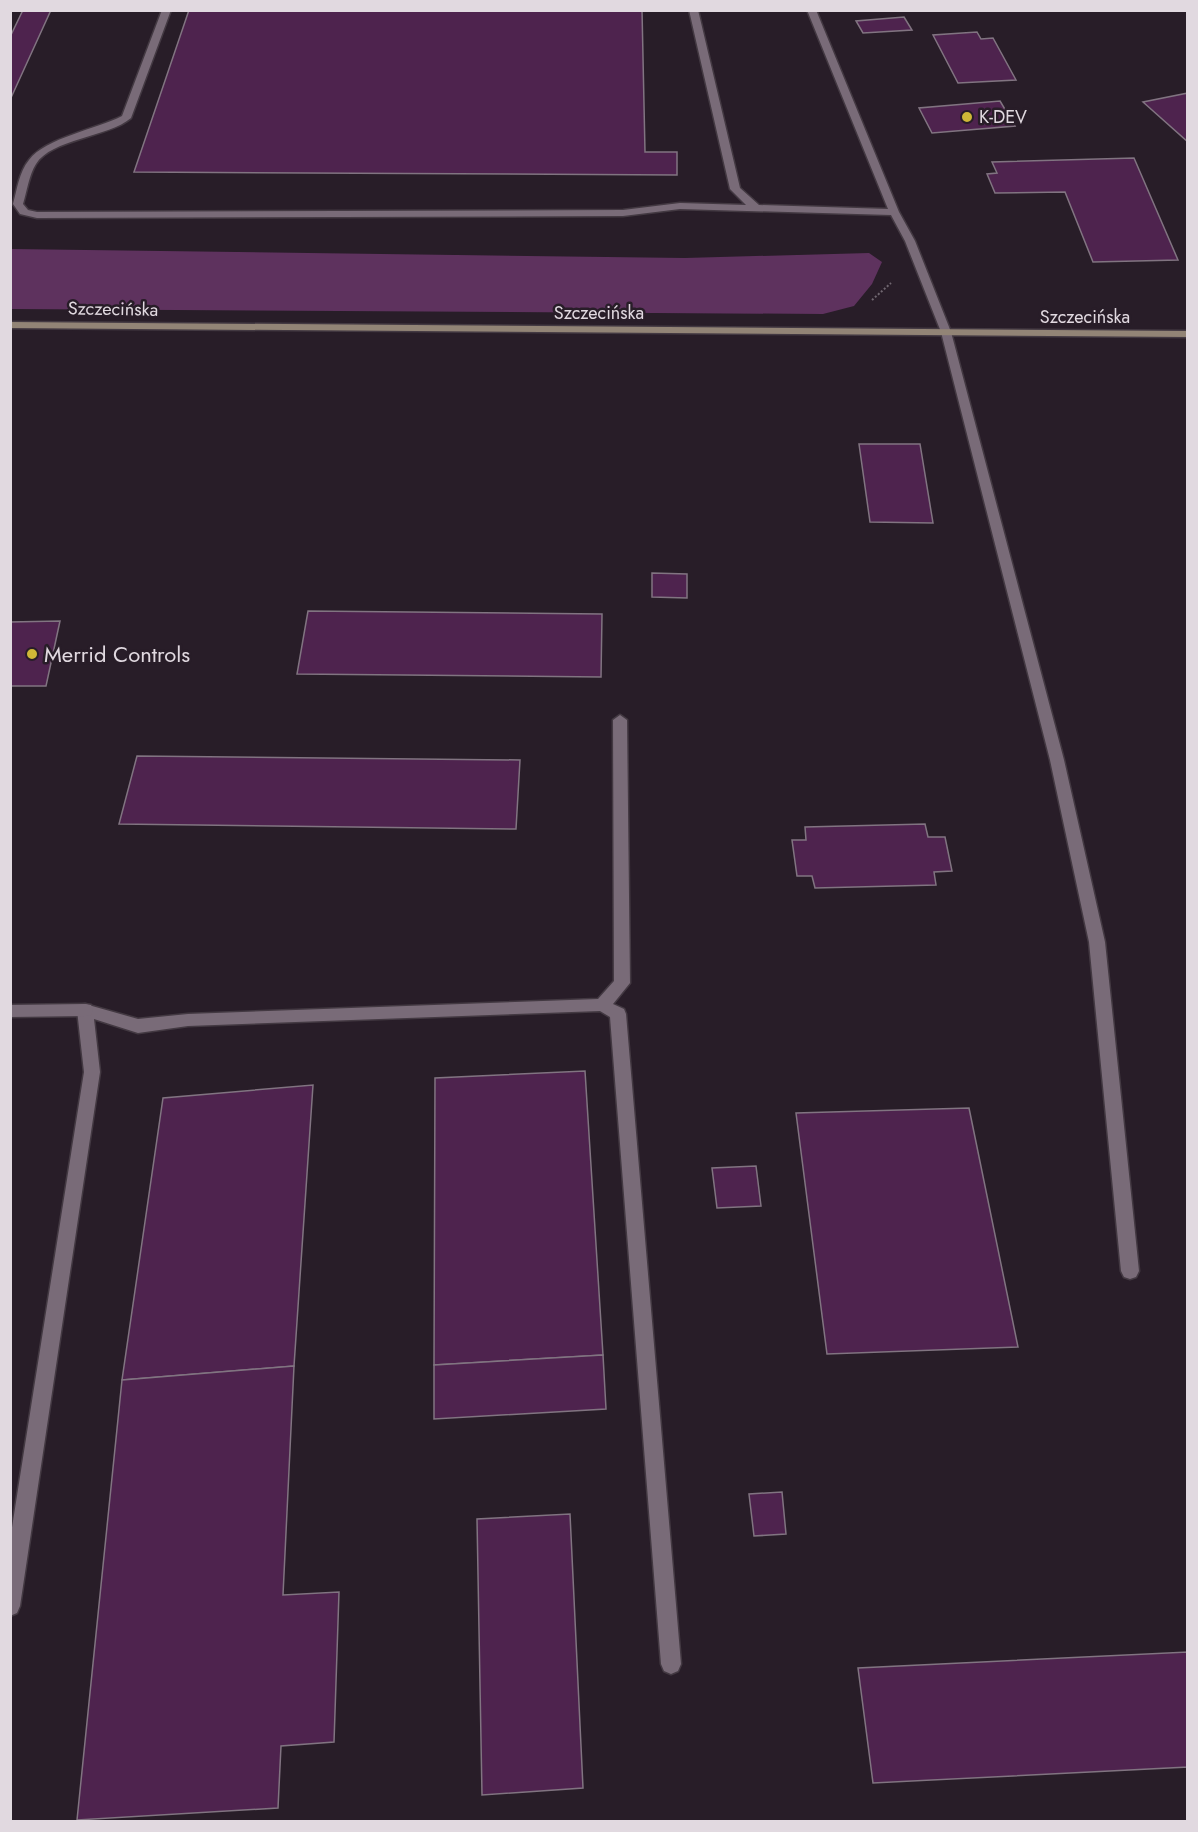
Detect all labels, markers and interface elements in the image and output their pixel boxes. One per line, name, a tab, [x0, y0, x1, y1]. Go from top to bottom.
place label: K-DEV	[979, 104, 1027, 130]
marker: K-DEV	[960, 110, 974, 124]
street label: Szczecińska	[68, 295, 158, 323]
street label: Szczecińska	[554, 300, 644, 326]
street label: Szczecińska	[1040, 304, 1130, 330]
place label: Merrid Controls	[44, 638, 190, 670]
marker: Merrid Controls	[25, 647, 39, 661]

